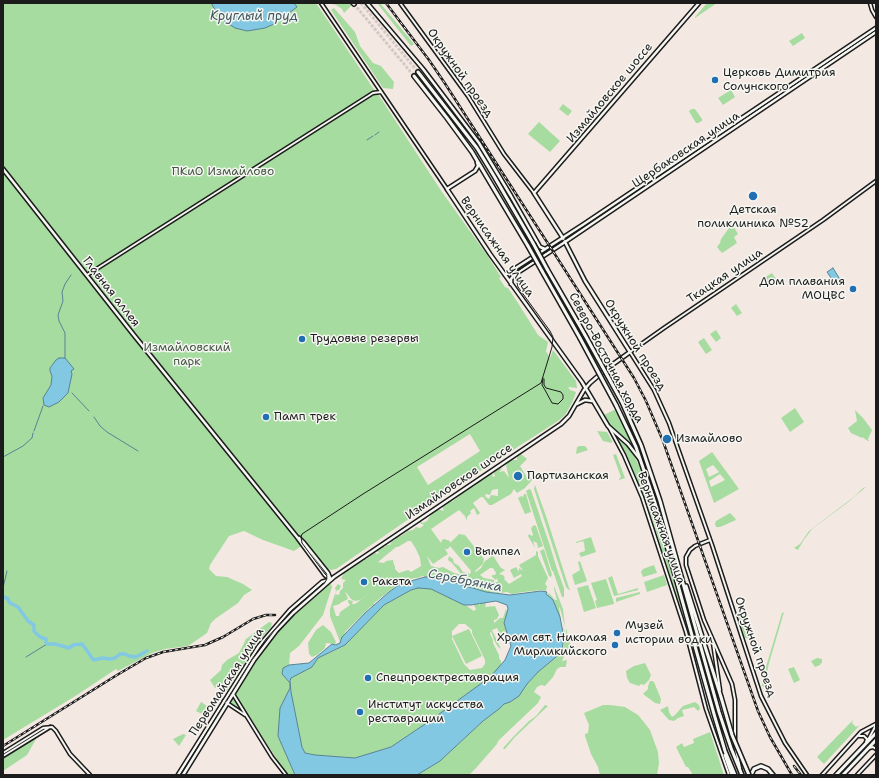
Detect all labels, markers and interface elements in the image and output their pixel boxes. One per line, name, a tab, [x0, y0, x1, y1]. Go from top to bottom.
water label: Круглый пруд	[210, 9, 298, 25]
street label: Окружной проезд	[424, 26, 496, 120]
street label: Измайловское шоссе	[564, 40, 656, 146]
place label: Церковь Димитрия Солунского	[723, 66, 836, 94]
marker: Церковь Димитрия Солунского	[710, 75, 720, 85]
street label: Щербаковская улица	[630, 109, 742, 191]
park label: ПКиО Измайлово	[172, 165, 274, 179]
marker: Детская поликлиника №52	[747, 190, 759, 202]
street label: Вернисажная улица	[457, 194, 537, 300]
place label: Детская поликлиника №52	[697, 203, 809, 231]
street label: Ткацкая улица	[685, 245, 765, 307]
street label: Главная аллея	[79, 254, 143, 330]
place label: Дом плавания МОЦВС	[759, 275, 845, 303]
marker: Дом плавания МОЦВС	[848, 284, 858, 294]
street label: Северо-Восточная хорда	[566, 290, 646, 426]
street label: Окружной проезд	[601, 297, 669, 393]
place label: Трудовые резервы	[310, 332, 419, 346]
marker: Трудовые резервы	[297, 334, 307, 344]
park label: Измайловский парк	[144, 341, 230, 369]
place label: Памп трек	[274, 410, 336, 424]
marker: Памп трек	[261, 412, 271, 422]
place label: Измайлово	[676, 432, 743, 446]
marker: Измайлово	[661, 433, 673, 445]
street label: Измайловское шоссе	[403, 441, 515, 523]
place label: Партизанская	[527, 469, 609, 483]
marker: Партизанская	[512, 470, 524, 482]
street label: Вернисажная улица	[634, 470, 688, 586]
place label: Вымпел	[475, 545, 521, 559]
marker: Вымпел	[462, 547, 472, 557]
water label: Серебрянка	[427, 566, 503, 596]
place label: Ракета	[372, 575, 412, 589]
marker: Ракета	[359, 577, 369, 587]
street label: Окружной проезд	[731, 595, 779, 699]
place label: Музей истории водки	[625, 619, 713, 647]
street label: Первомайская улица	[187, 625, 267, 739]
marker: Музей истории водки	[612, 628, 622, 638]
place label: Храм свт. Николая Мирликийского	[497, 631, 607, 659]
marker: Храм свт. Николая Мирликийского	[610, 640, 620, 650]
place label: Спецпроектреставрация	[376, 671, 519, 685]
marker: Спецпроектреставрация	[363, 673, 373, 683]
place label: Институт искусства реставрации	[368, 698, 483, 726]
marker: Институт искусства реставрации	[355, 707, 365, 717]

